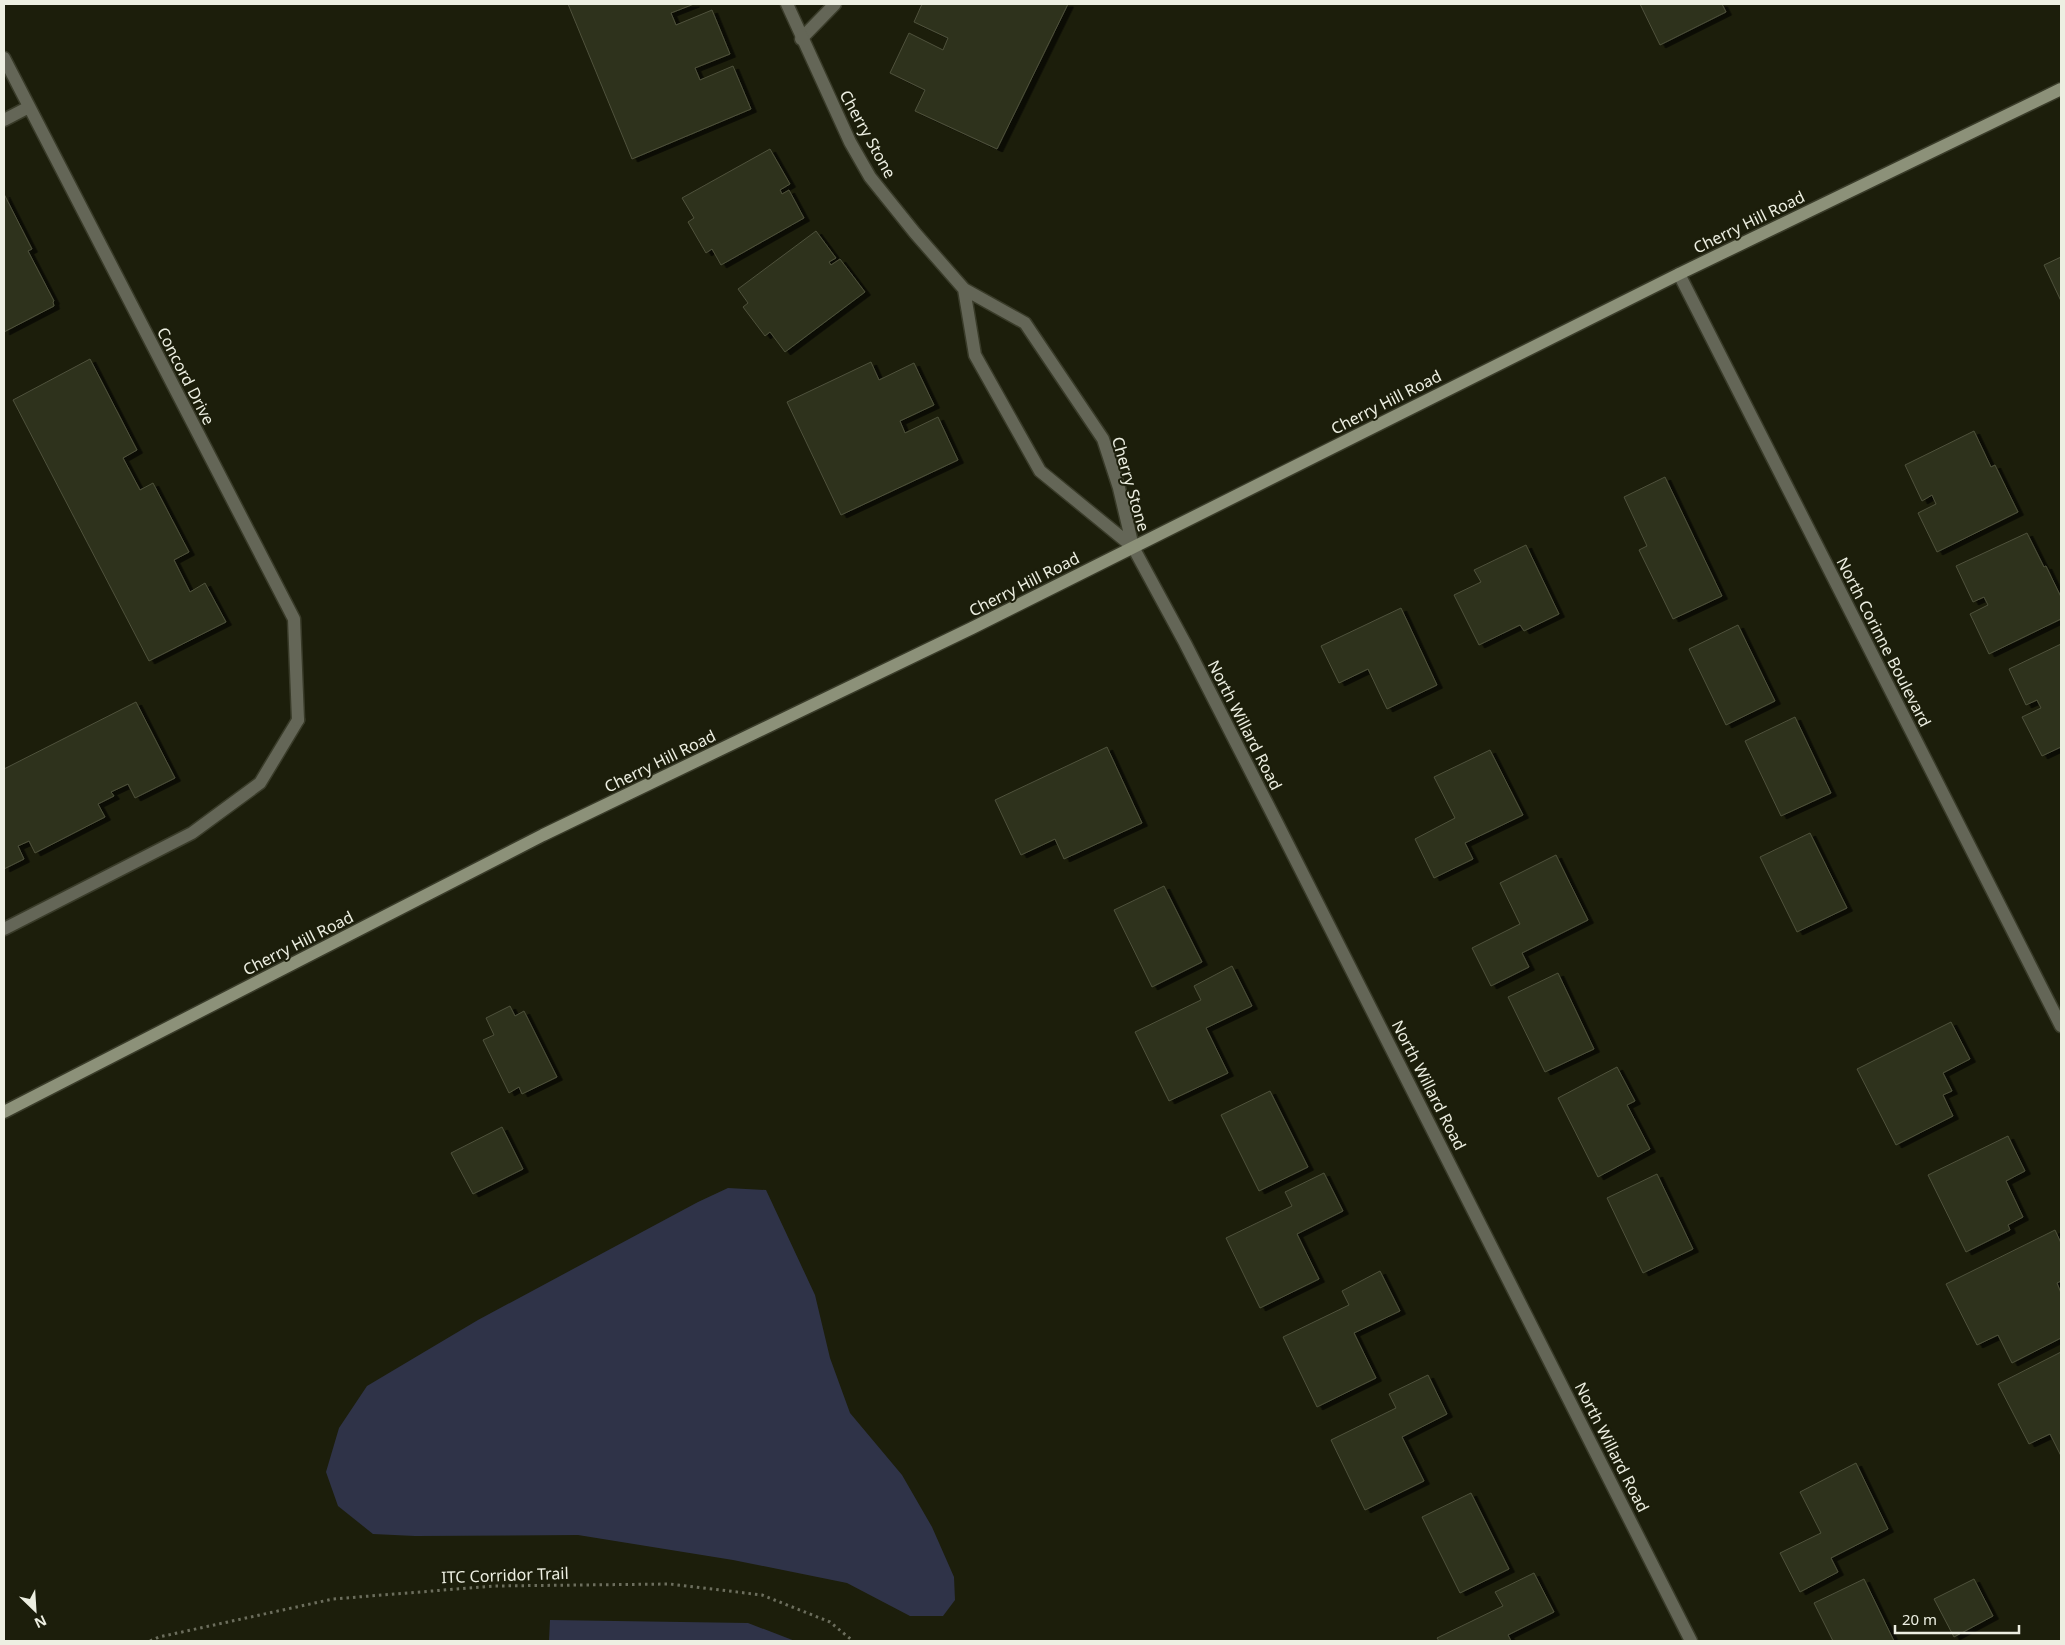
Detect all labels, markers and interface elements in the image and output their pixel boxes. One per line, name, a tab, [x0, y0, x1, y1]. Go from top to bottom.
street label: Cherry Stone	[835, 86, 901, 182]
street label: Cherry Hill Road	[1690, 185, 1808, 259]
street label: Concord Drive	[152, 323, 220, 429]
street label: Cherry Hill Road	[1327, 365, 1445, 439]
street label: Cherry Stone	[1107, 434, 1155, 534]
street label: Cherry Hill Road	[965, 547, 1083, 621]
street label: North Corinne Boulevard	[1832, 553, 1936, 731]
street label: North Willard Road	[1203, 656, 1287, 794]
street label: Cherry Hill Road	[601, 724, 719, 798]
street label: Cherry Hill Road	[239, 906, 357, 980]
street label: North Willard Road	[1387, 1016, 1471, 1154]
street label: North Willard Road	[1570, 1378, 1654, 1516]
street label: ITC Corridor Trail	[441, 1562, 569, 1588]
north arrow	[10, 1585, 60, 1635]
scale bar	[1895, 1602, 2019, 1634]
text: 20 m	[1902, 1609, 1937, 1629]
text: N	[32, 1611, 50, 1633]

